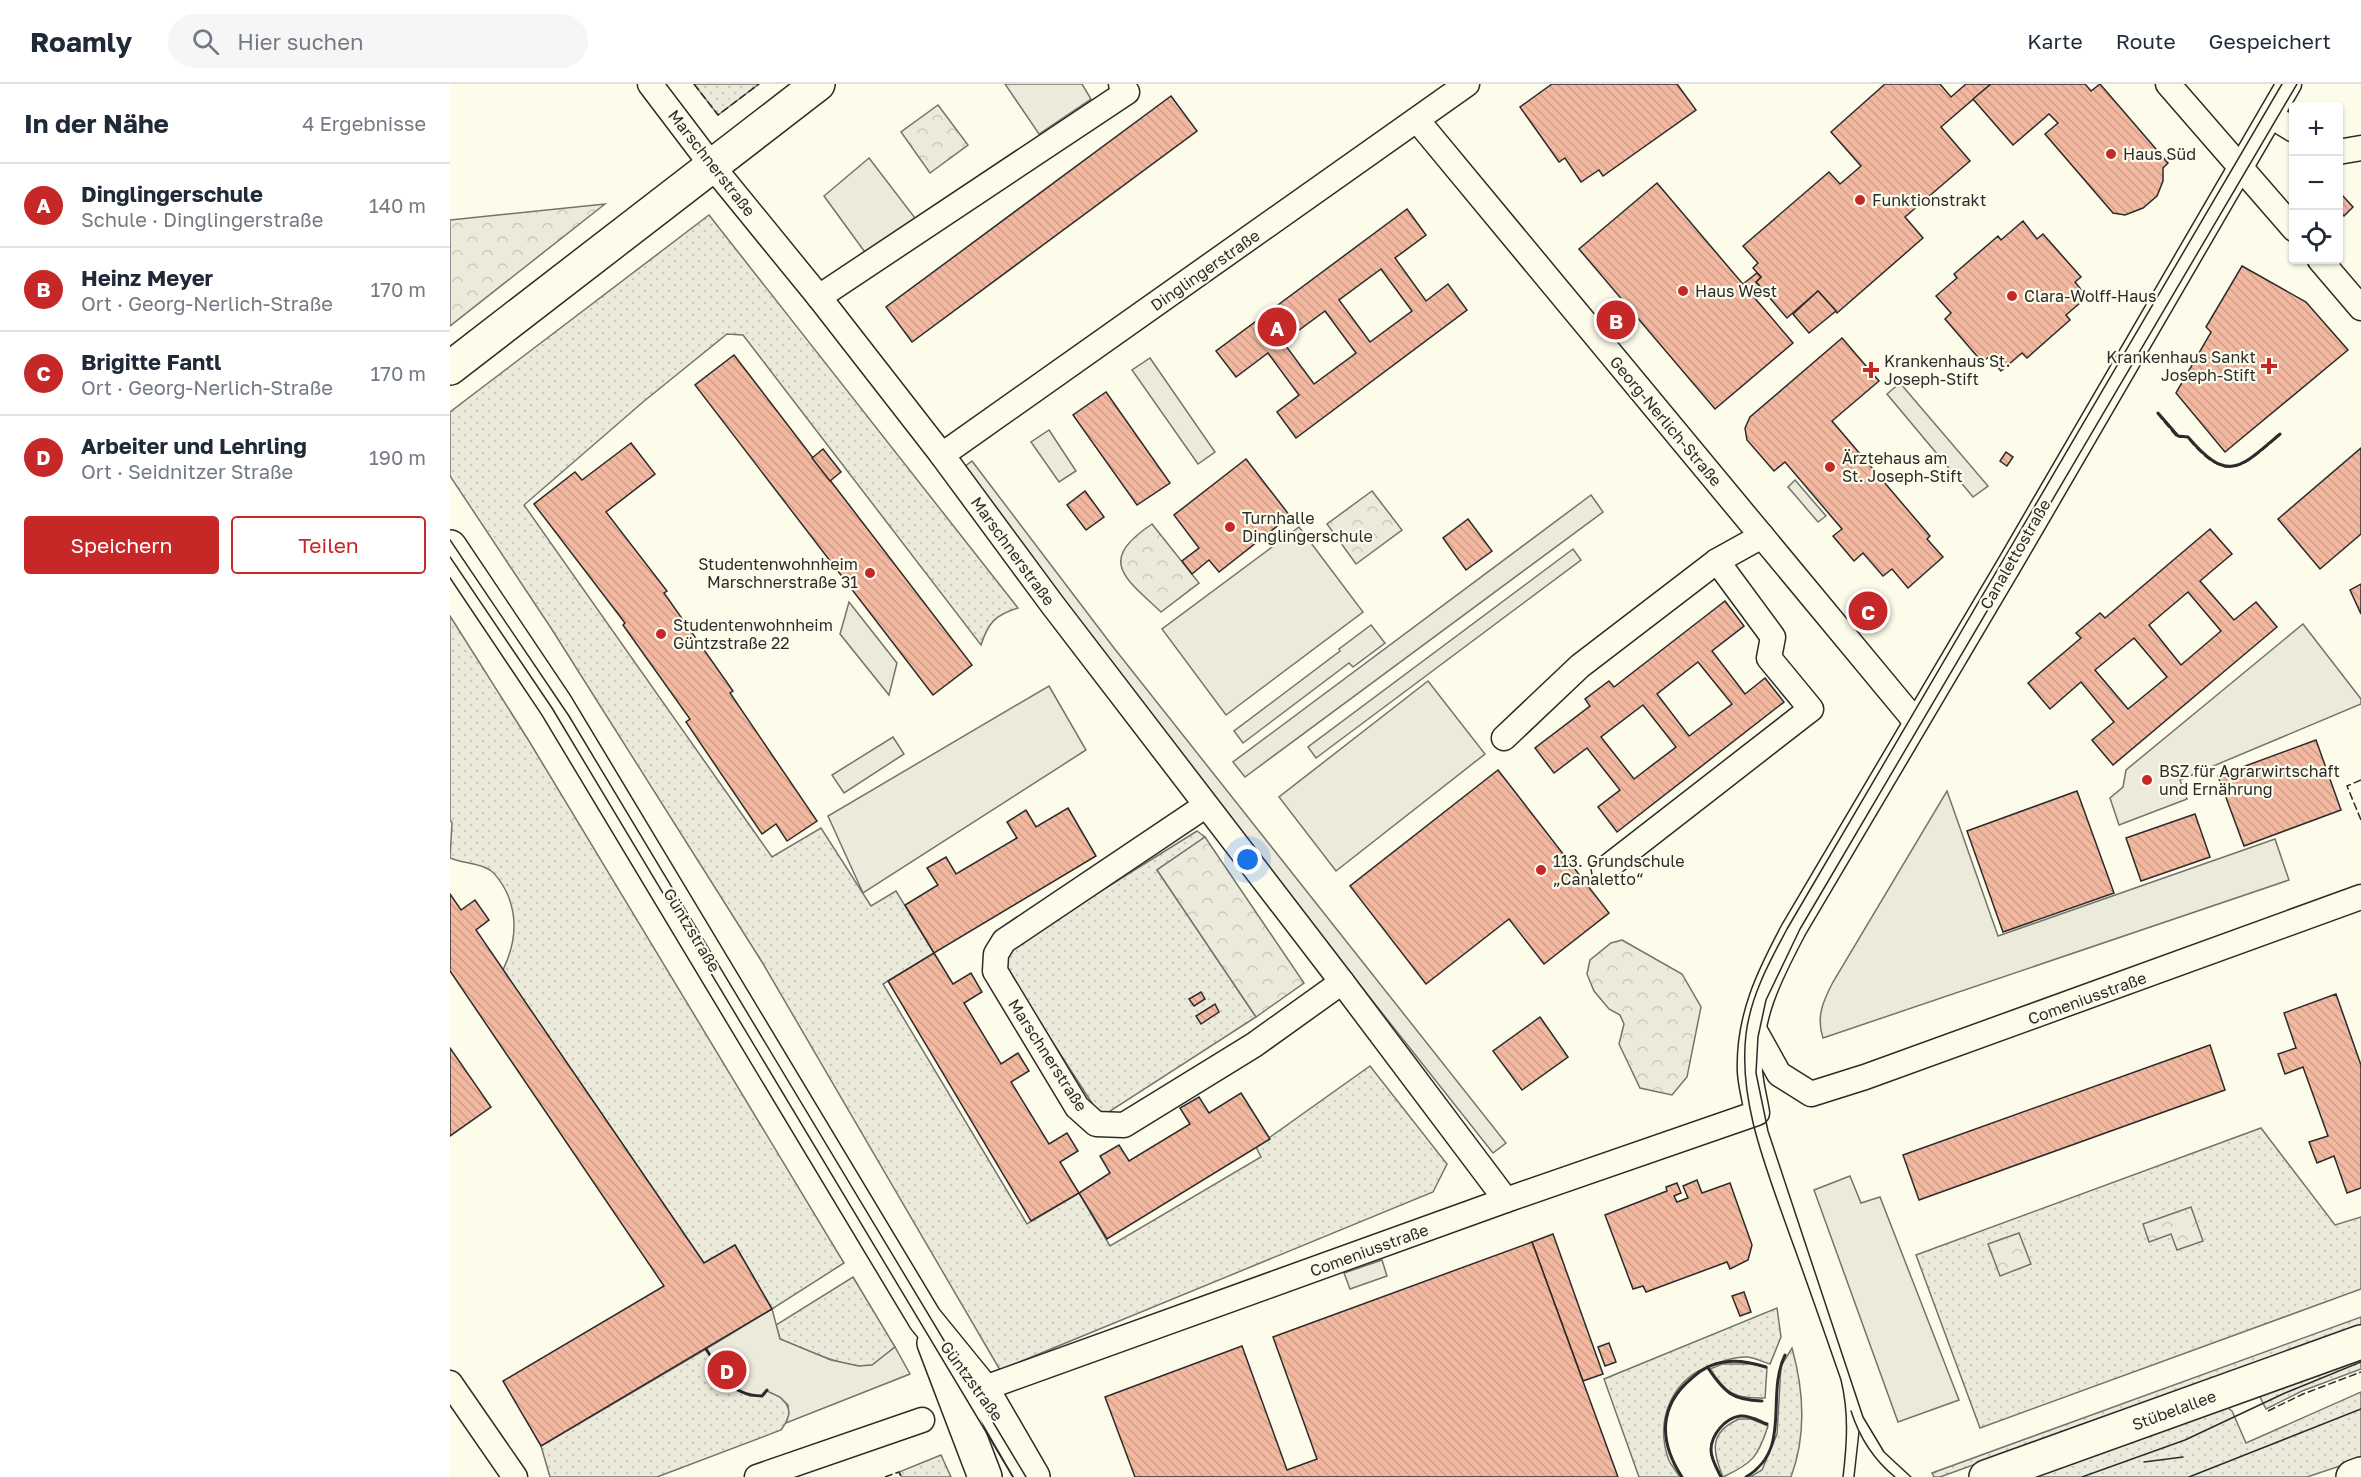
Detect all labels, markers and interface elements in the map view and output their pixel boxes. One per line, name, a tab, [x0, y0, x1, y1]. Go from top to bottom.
search box	[168, 14, 588, 68]
text: Roamly	[30, 25, 132, 58]
icon: search	[189, 25, 222, 58]
text: Hier suchen	[237, 28, 363, 55]
text: Karte	[2027, 28, 2083, 54]
text: Route	[2116, 28, 2176, 54]
text: Gespeichert	[2209, 28, 2331, 54]
map controls	[2289, 102, 2343, 264]
button: +	[2289, 102, 2343, 156]
street label: Marschnerstraße	[664, 106, 760, 220]
text: In der Nähe	[24, 108, 169, 139]
text: 4 Ergebnisse	[302, 111, 426, 135]
place label: Haus Süd	[2123, 144, 2196, 164]
marker: Haus Süd	[2104, 147, 2118, 161]
button: −	[2289, 156, 2343, 210]
text: Dinglingerschule	[81, 180, 263, 207]
place label: Funktionstrakt	[1872, 190, 1986, 210]
text: A	[36, 193, 51, 217]
text: 140 m	[369, 193, 426, 217]
marker: Funktionstrakt	[1853, 193, 1867, 207]
text: Schule · Dinglingerstraße	[81, 207, 323, 231]
button: locate	[2289, 210, 2343, 264]
street label: Dinglingerstraße	[1147, 225, 1263, 315]
text: Heinz Meyer	[81, 264, 213, 291]
text: B	[36, 277, 51, 301]
text: 170 m	[371, 277, 426, 301]
place label: Haus West	[1695, 281, 1777, 301]
marker: Haus West	[1676, 284, 1690, 298]
place label: Clara-Wolff-Haus	[2024, 286, 2156, 306]
marker: Clara-Wolff-Haus	[2005, 289, 2019, 303]
text: Ort · Georg-Nerlich-Straße	[81, 291, 333, 315]
pin: B	[1596, 298, 1636, 342]
pin: A	[1258, 304, 1296, 350]
place label: Krankenhaus Sankt Joseph-Stift	[2106, 347, 2256, 385]
text: Brigitte Fantl	[81, 348, 221, 375]
place label: Krankenhaus St. Joseph-Stift	[1884, 351, 2010, 389]
street label: Georg-Nerlich-Straße	[1606, 352, 1726, 490]
marker: Krankenhaus Sankt Joseph-Stift	[2260, 357, 2278, 375]
text: C	[36, 361, 51, 385]
text: 170 m	[371, 361, 426, 385]
marker: Krankenhaus St. Joseph-Stift	[1862, 361, 1880, 379]
text: Ort · Georg-Nerlich-Straße	[81, 375, 333, 399]
text: Arbeiter und Lehrling	[81, 432, 307, 459]
text: D	[36, 445, 51, 469]
text: 190 m	[369, 445, 426, 469]
place label: Ärztehaus am St. Joseph-Stift	[1842, 448, 1963, 486]
text: Ort · Seidnitzer Straße	[81, 459, 293, 483]
marker: Ärztehaus am St. Joseph-Stift	[1823, 460, 1837, 474]
street label: Marschnerstraße	[967, 493, 1059, 609]
street label: Canalettostraße	[1975, 495, 2055, 613]
place label: Turnhalle Dinglingerschule	[1242, 508, 1373, 546]
button: Speichern	[24, 516, 219, 574]
button: Teilen	[231, 516, 426, 574]
marker: Turnhalle Dinglingerschule	[1223, 520, 1237, 534]
place label: Studentenwohnheim Marschnerstraße 31	[698, 554, 858, 592]
marker: Studentenwohnheim Marschnerstraße 31	[863, 566, 877, 580]
pin: C	[1848, 588, 1888, 634]
place label: Studentenwohnheim Güntzstraße 22	[673, 615, 833, 653]
marker: Studentenwohnheim Güntzstraße 22	[654, 627, 668, 641]
place label: BSZ für Agrarwirtschaft und Ernährung	[2159, 761, 2340, 799]
marker: BSZ für Agrarwirtschaft und Ernährung	[2140, 773, 2154, 787]
your location	[1233, 845, 1262, 874]
place label: 113. Grundschule „Canaletto“	[1553, 851, 1685, 889]
marker: 113. Grundschule „Canaletto“	[1534, 863, 1548, 877]
street label: Güntzstraße	[659, 885, 725, 975]
street label: Comeniusstraße	[2025, 967, 2149, 1029]
street label: Marschnerstraße	[1004, 995, 1092, 1115]
street label: Comeniusstraße	[1307, 1219, 1431, 1281]
street label: Güntzstraße	[936, 1337, 1008, 1425]
pin: D	[708, 1348, 746, 1392]
street label: Stübelallee	[2129, 1386, 2219, 1434]

